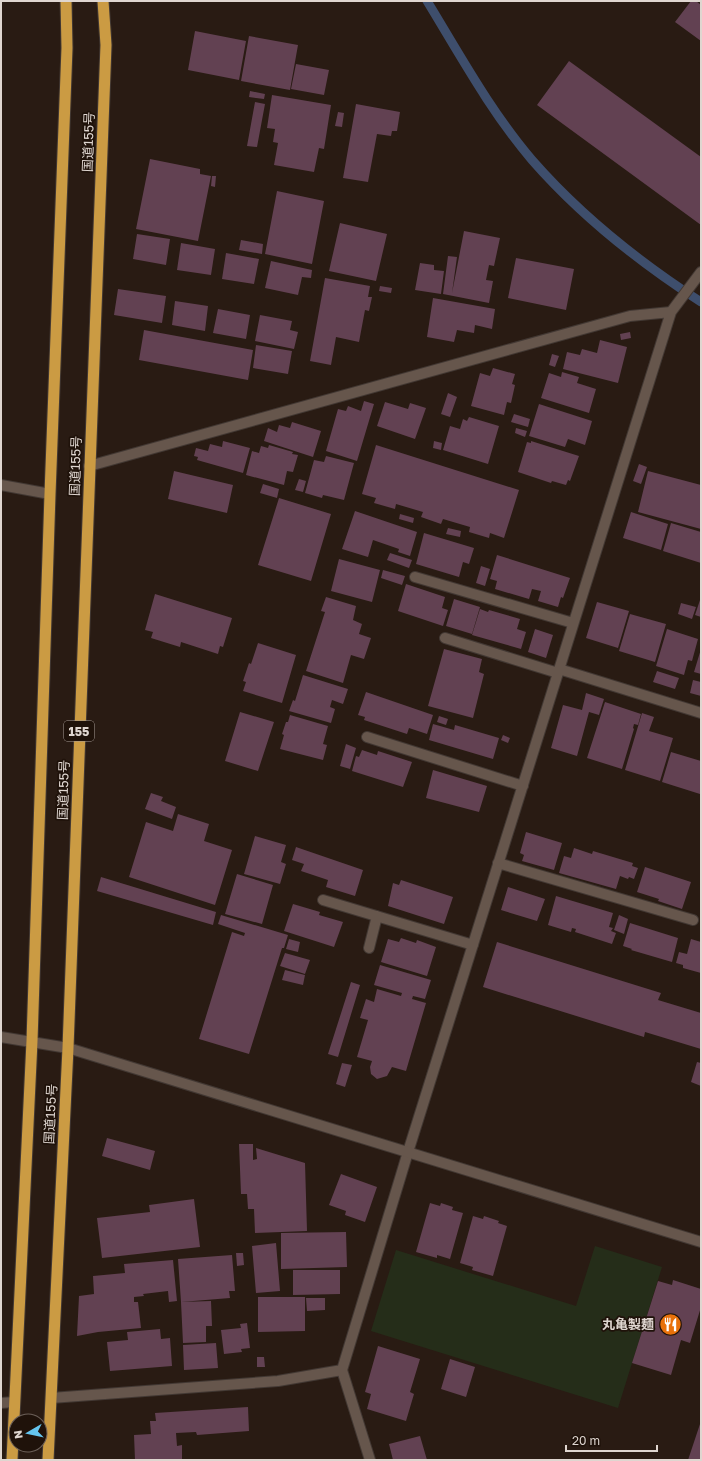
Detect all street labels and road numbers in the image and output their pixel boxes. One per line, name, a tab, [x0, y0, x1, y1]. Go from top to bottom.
street label: 国道155号	[79, 112, 97, 172]
street label: 国道155号	[66, 436, 84, 496]
road number: 155	[64, 721, 94, 741]
street label: 国道155号	[54, 760, 72, 820]
street label: 国道155号	[40, 1083, 60, 1145]

